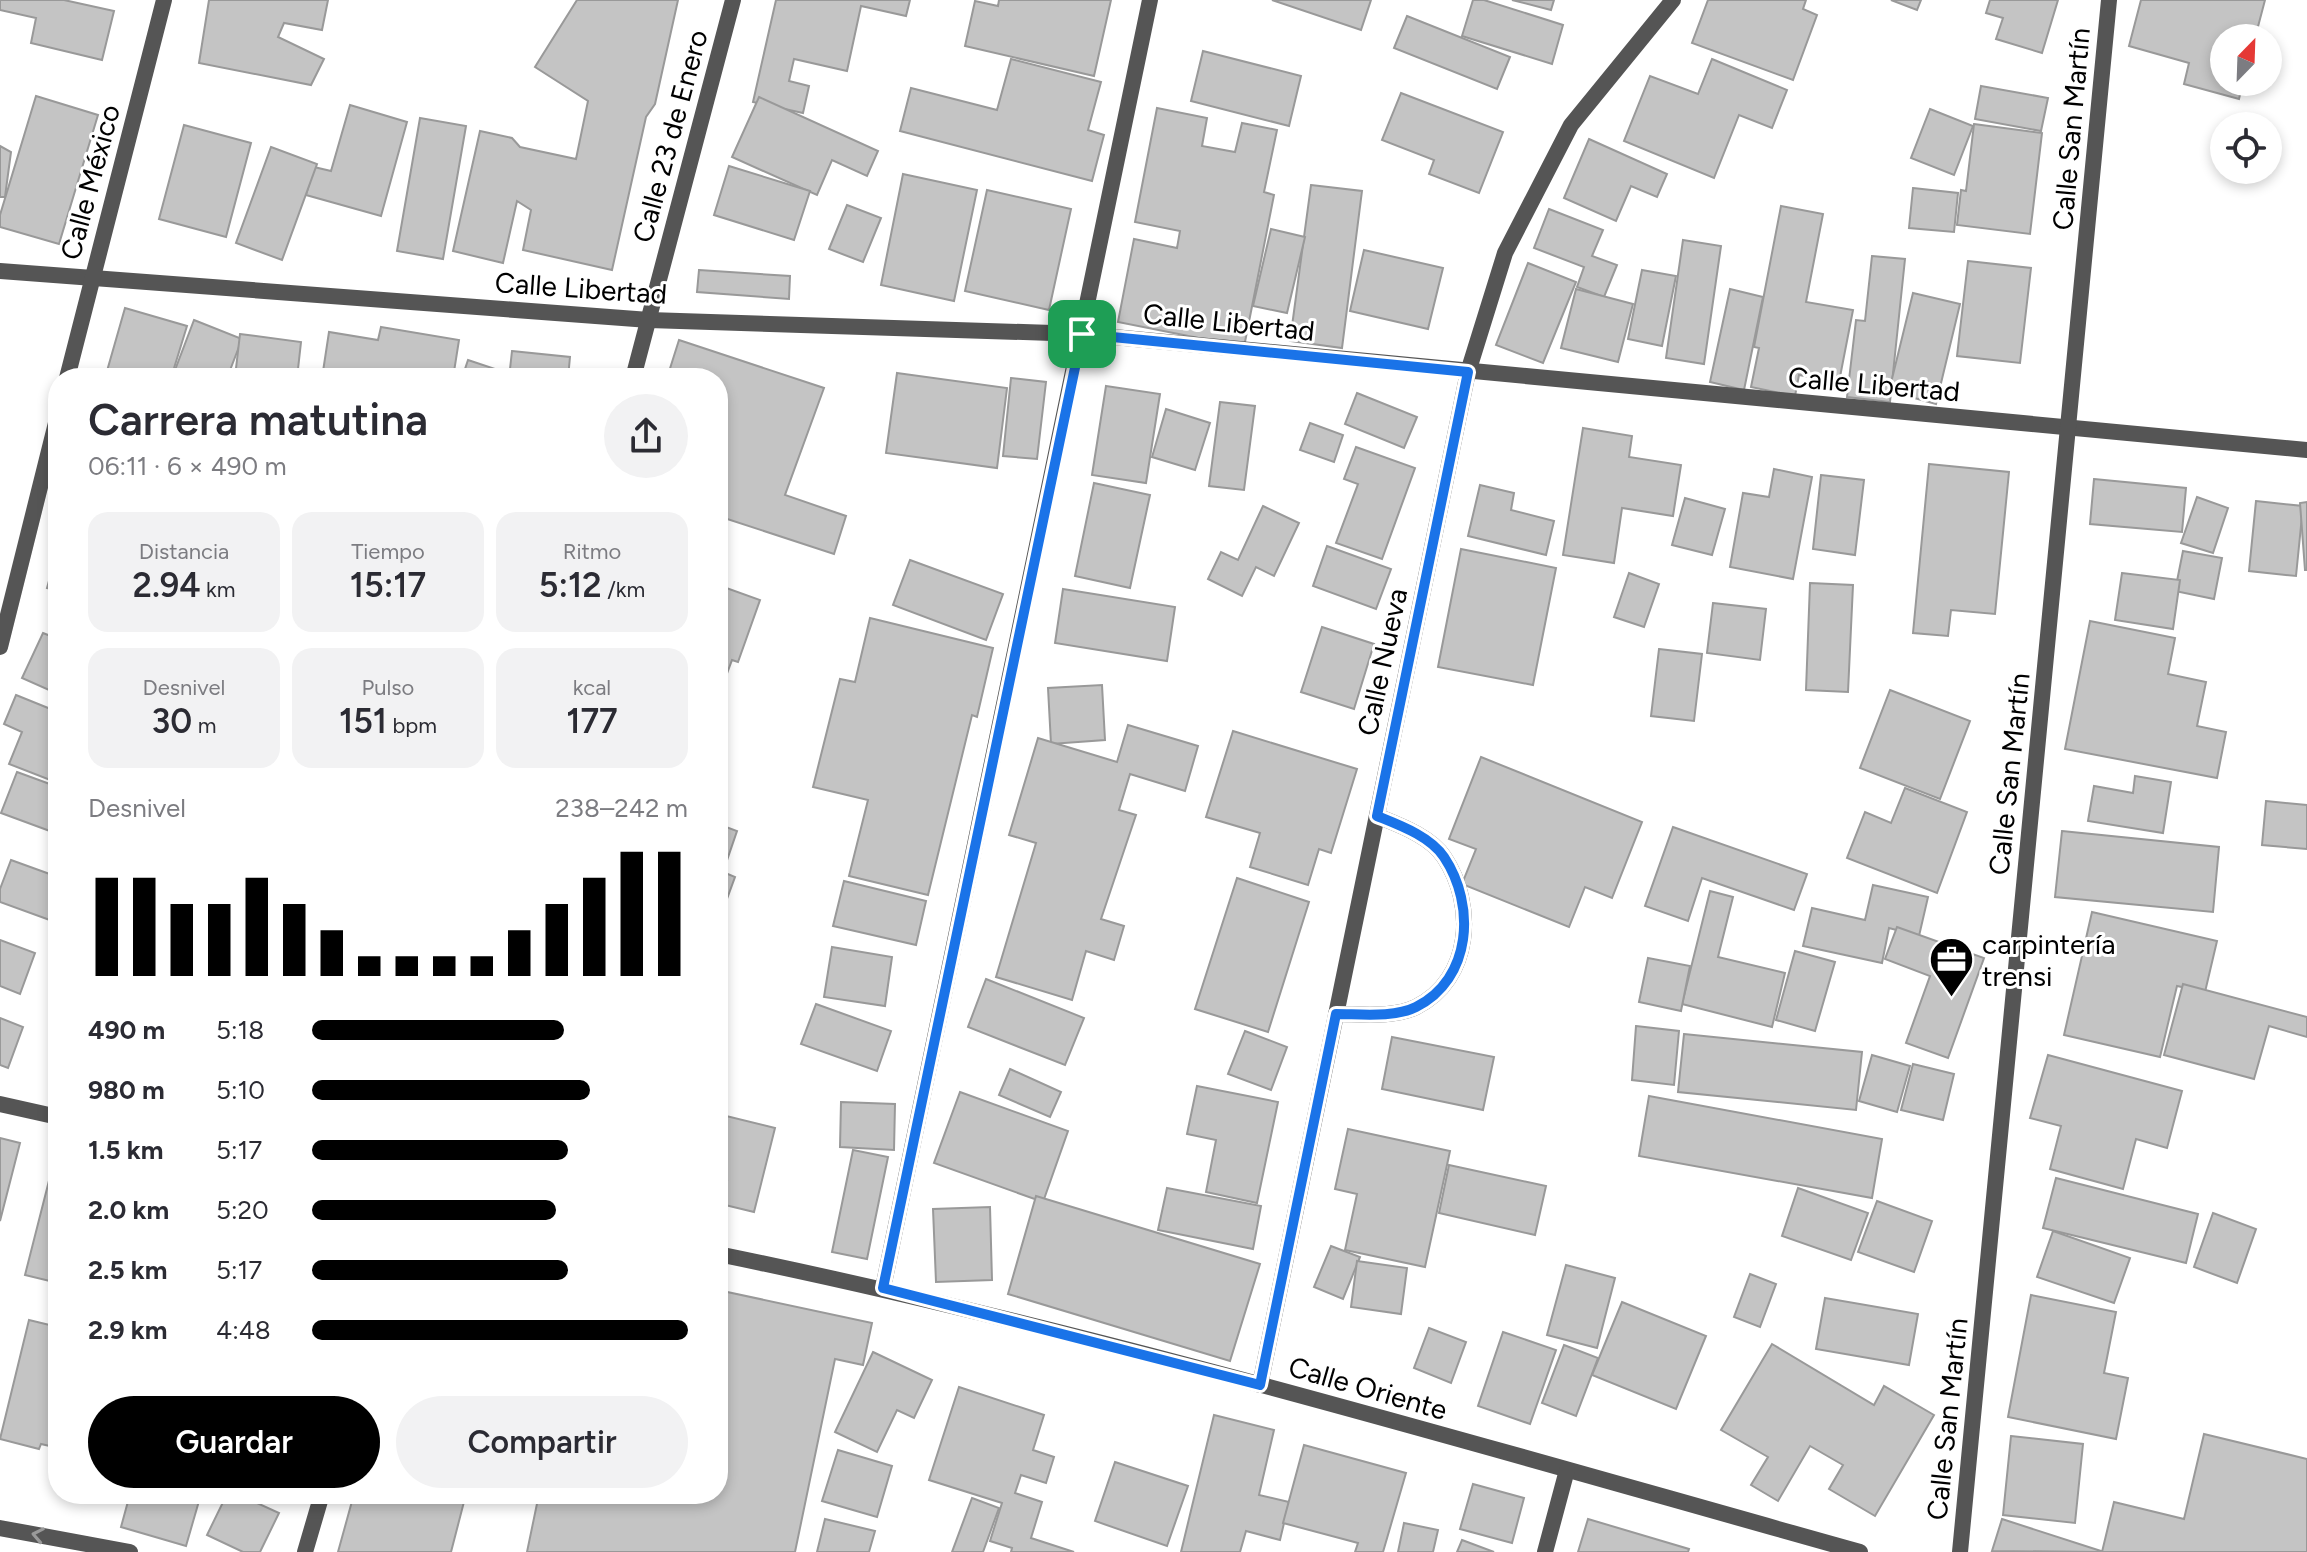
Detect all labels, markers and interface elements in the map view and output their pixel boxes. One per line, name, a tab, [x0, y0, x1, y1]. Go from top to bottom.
north arrow	[2210, 24, 2282, 96]
map controls	[2210, 24, 2282, 184]
street label: Calle 23 de Enero	[625, 26, 715, 246]
street label: Calle San Martín	[2045, 26, 2097, 232]
street label: Calle México	[53, 101, 127, 263]
button: locate	[2210, 112, 2282, 184]
street label: Calle Libertad	[494, 265, 668, 311]
street label: Calle Libertad	[1141, 296, 1317, 348]
pin	[1048, 300, 1116, 368]
icon: arrive	[1060, 312, 1104, 356]
street label: Calle Libertad	[1787, 360, 1961, 408]
text: Carrera matutina	[88, 393, 428, 446]
button: share	[604, 394, 688, 478]
text: 06:11 · 6 × 490 m	[88, 450, 287, 482]
text: Distancia	[139, 538, 229, 565]
text: Tiempo	[351, 538, 425, 565]
text: Ritmo	[563, 538, 621, 565]
text: 2.94	[133, 565, 201, 606]
text: 15:17	[350, 565, 426, 606]
text: 5:12	[539, 565, 602, 606]
text: km	[201, 576, 236, 603]
text: /km	[602, 576, 645, 603]
street label: Calle Nueva	[1350, 585, 1414, 739]
street label: Calle San Martín	[1981, 671, 2037, 877]
text: Desnivel	[143, 674, 225, 701]
text: Pulso	[362, 674, 414, 701]
text: kcal	[573, 674, 611, 701]
text: 30	[152, 701, 192, 742]
text: 151	[339, 701, 387, 742]
text: 177	[566, 701, 618, 742]
text: m	[192, 712, 216, 739]
text: bpm	[387, 712, 437, 739]
text: Desnivel	[88, 792, 186, 824]
text: 238–242 m	[555, 792, 688, 824]
place label: carpintería trensi	[1982, 927, 2116, 993]
office icon: carpintería trensi	[1927, 936, 1975, 999]
text: 490 m	[88, 1014, 165, 1046]
text: 5:18	[216, 1014, 264, 1046]
text: 980 m	[88, 1074, 165, 1106]
text: 5:10	[216, 1074, 265, 1106]
text: 1.5 km	[88, 1134, 163, 1166]
text: 5:17	[216, 1134, 262, 1166]
text: 2.0 km	[88, 1194, 169, 1226]
text: 5:20	[216, 1194, 269, 1226]
text: 2.5 km	[88, 1254, 167, 1286]
text: 5:17	[216, 1254, 262, 1286]
text: 2.9 km	[88, 1314, 167, 1346]
text: 4:48	[216, 1314, 271, 1346]
street label: Calle San Martín	[1919, 1316, 1975, 1522]
street label: Calle Oriente	[1285, 1349, 1451, 1427]
button: Guardar	[88, 1396, 380, 1488]
button: Compartir	[396, 1396, 688, 1488]
one-way arrow	[31, 1527, 44, 1544]

